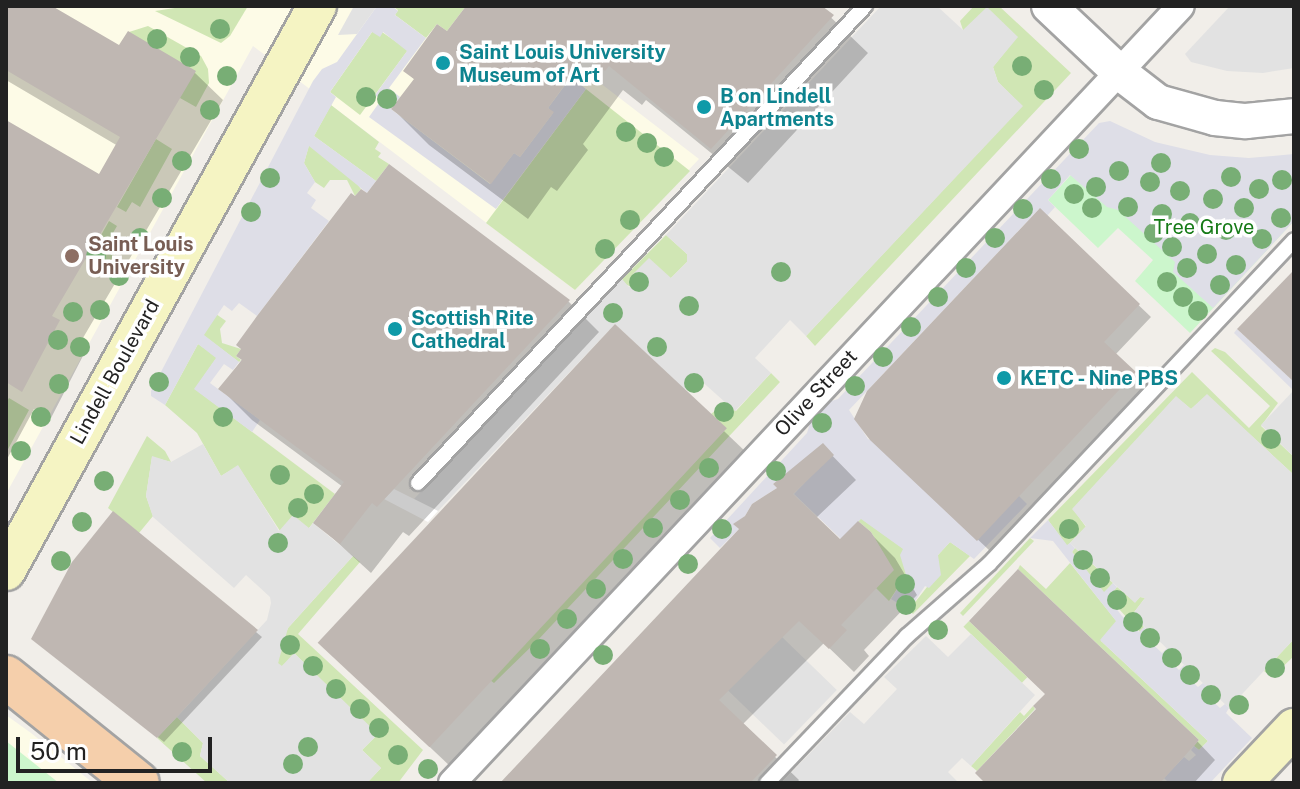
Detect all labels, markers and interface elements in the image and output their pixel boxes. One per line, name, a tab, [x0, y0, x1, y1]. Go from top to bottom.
place label: Saint Louis University Museum of Art	[459, 40, 666, 87]
marker: Saint Louis University Museum of Art	[434, 54, 452, 72]
place label: B on Lindell Apartments	[720, 84, 834, 131]
marker: B on Lindell Apartments	[695, 98, 713, 116]
park label: Tree Grove	[1153, 215, 1255, 239]
place label: Saint Louis University	[88, 232, 193, 279]
marker: Saint Louis University	[63, 247, 81, 265]
street label: Lindell Boulevard	[65, 295, 165, 449]
place label: Scottish Rite Cathedral	[411, 306, 534, 353]
marker: Scottish Rite Cathedral	[386, 320, 404, 338]
street label: Olive Street	[770, 345, 862, 441]
place label: KETC - Nine PBS	[1020, 366, 1181, 390]
marker: KETC - Nine PBS	[995, 369, 1013, 387]
scale bar	[20, 721, 216, 771]
text: 50 m	[30, 737, 87, 765]

